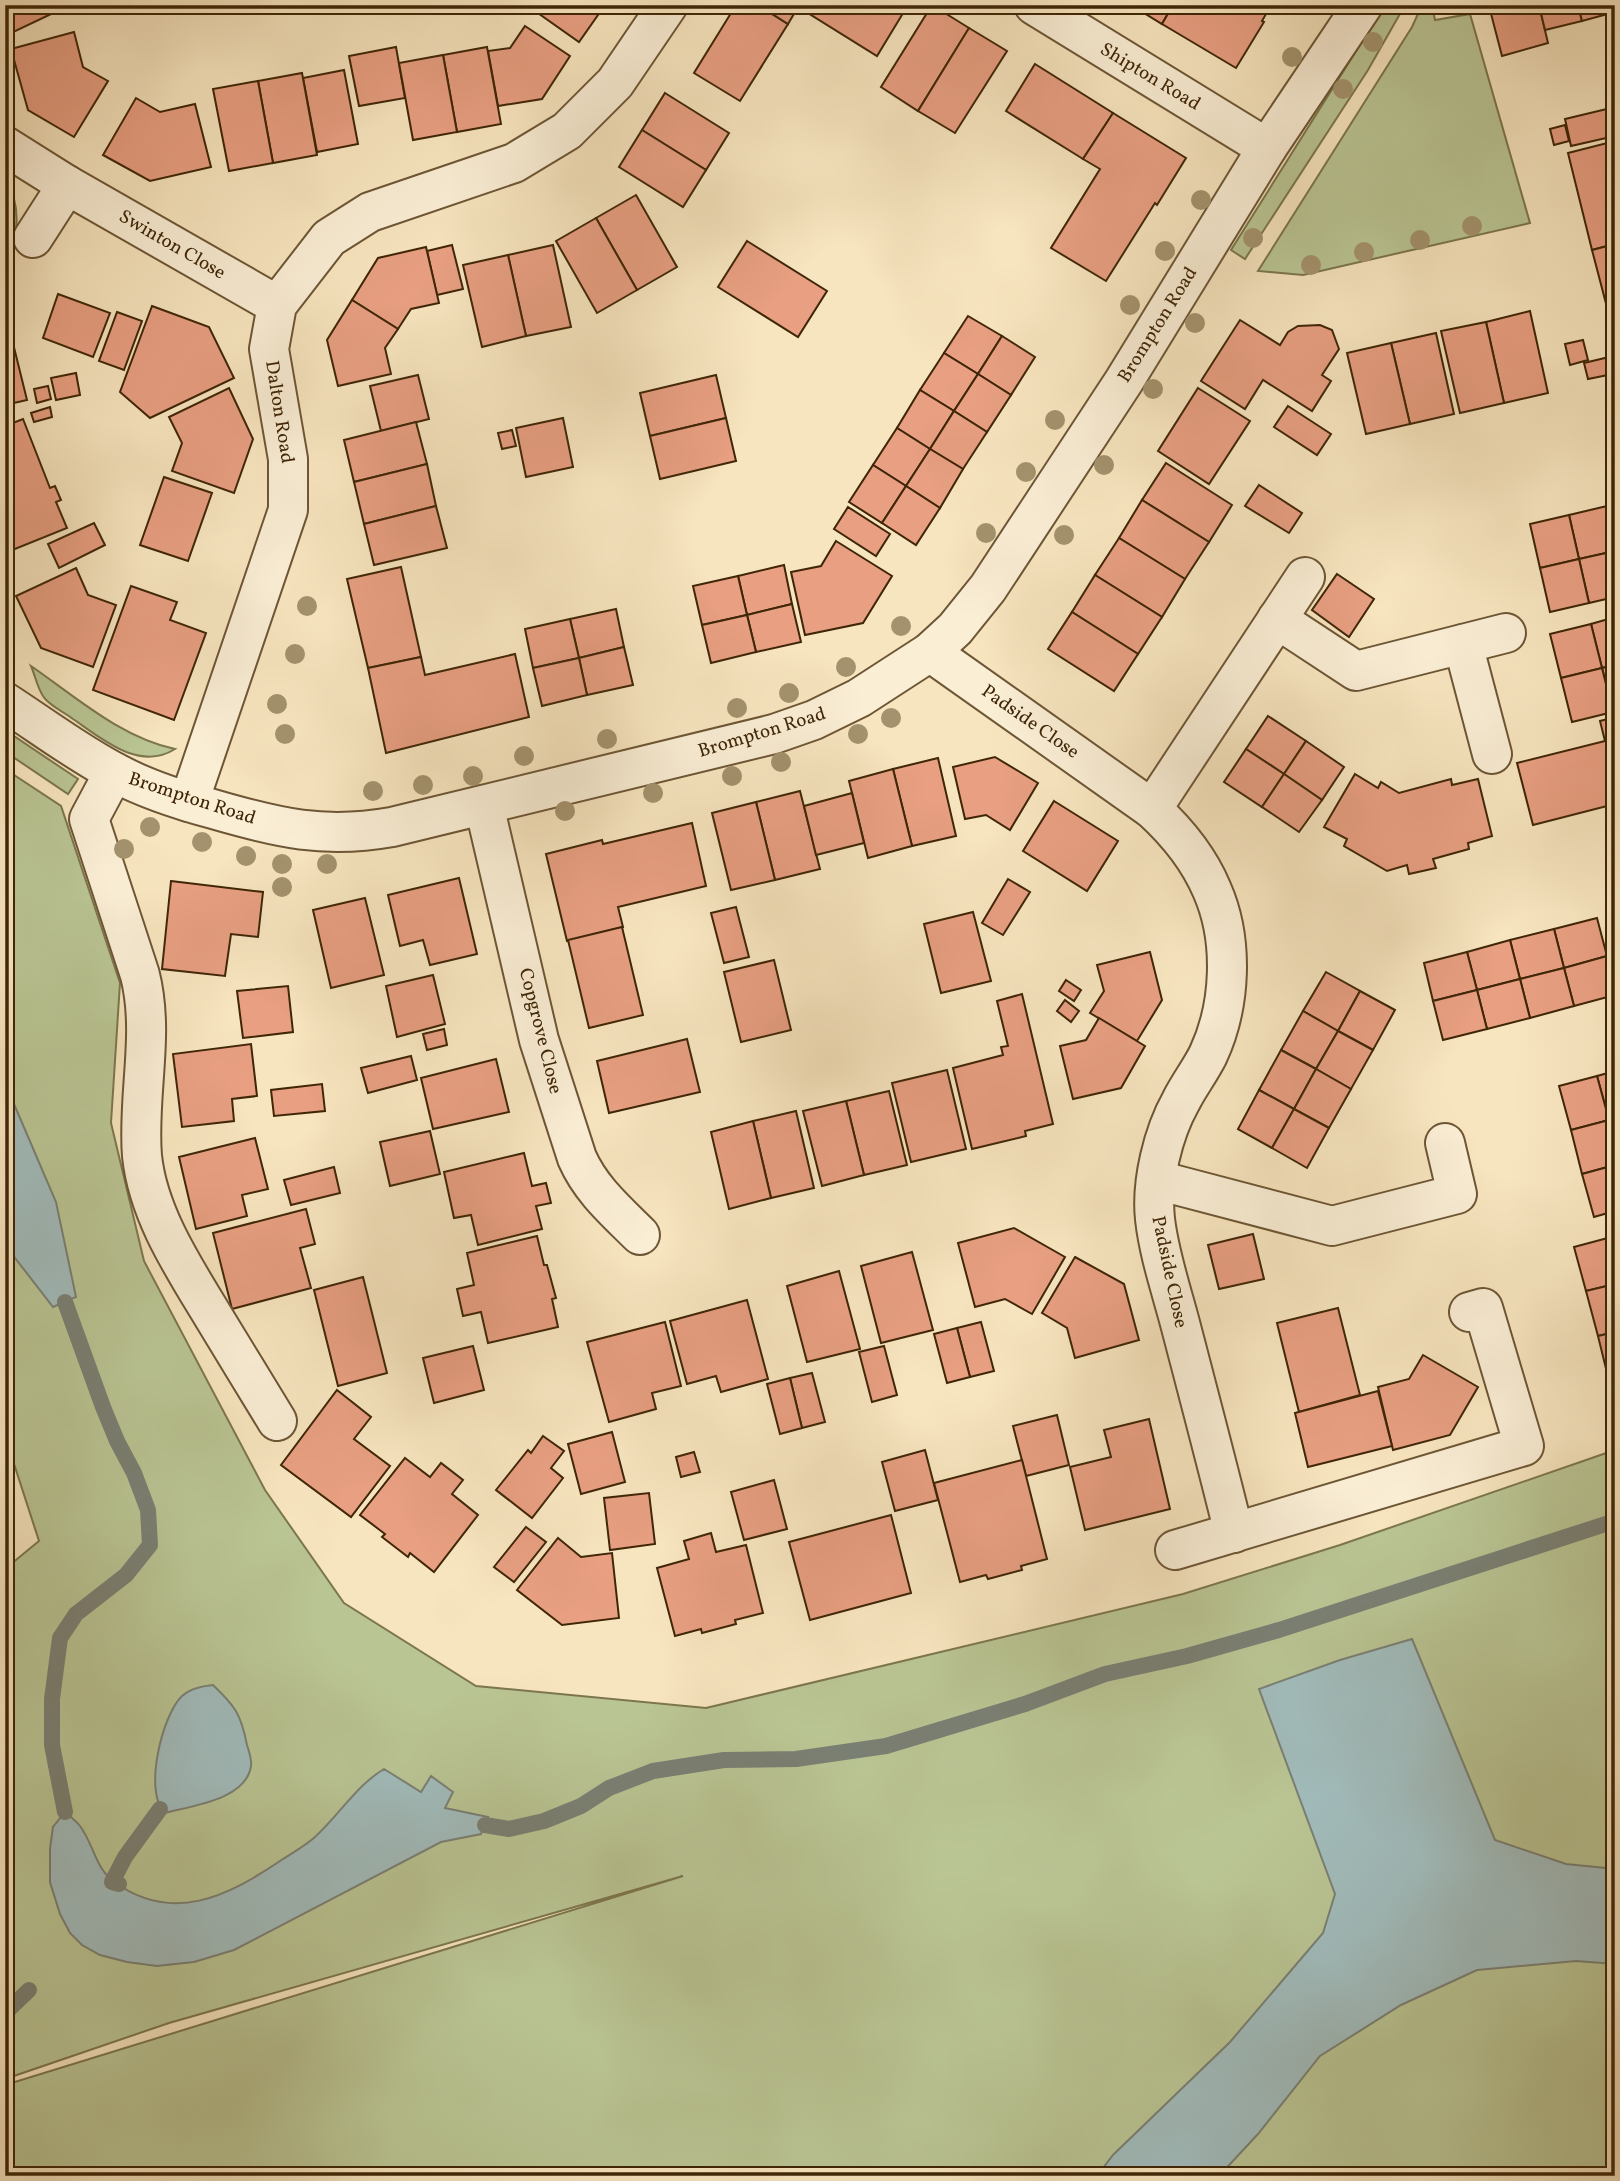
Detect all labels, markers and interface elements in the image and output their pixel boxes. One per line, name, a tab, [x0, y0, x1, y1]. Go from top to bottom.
street label: Shipton Road	[1095, 37, 1205, 117]
street label: Swinton Close	[114, 204, 230, 286]
street label: Brompton Road	[1112, 262, 1204, 388]
street label: Dalton Road	[258, 359, 300, 465]
street label: Padside Close	[976, 679, 1084, 765]
street label: Brompton Road	[695, 701, 829, 765]
street label: Brompton Road	[125, 766, 259, 832]
street label: Copgrove Close	[512, 965, 568, 1097]
street label: Padside Close	[1144, 1214, 1194, 1330]

